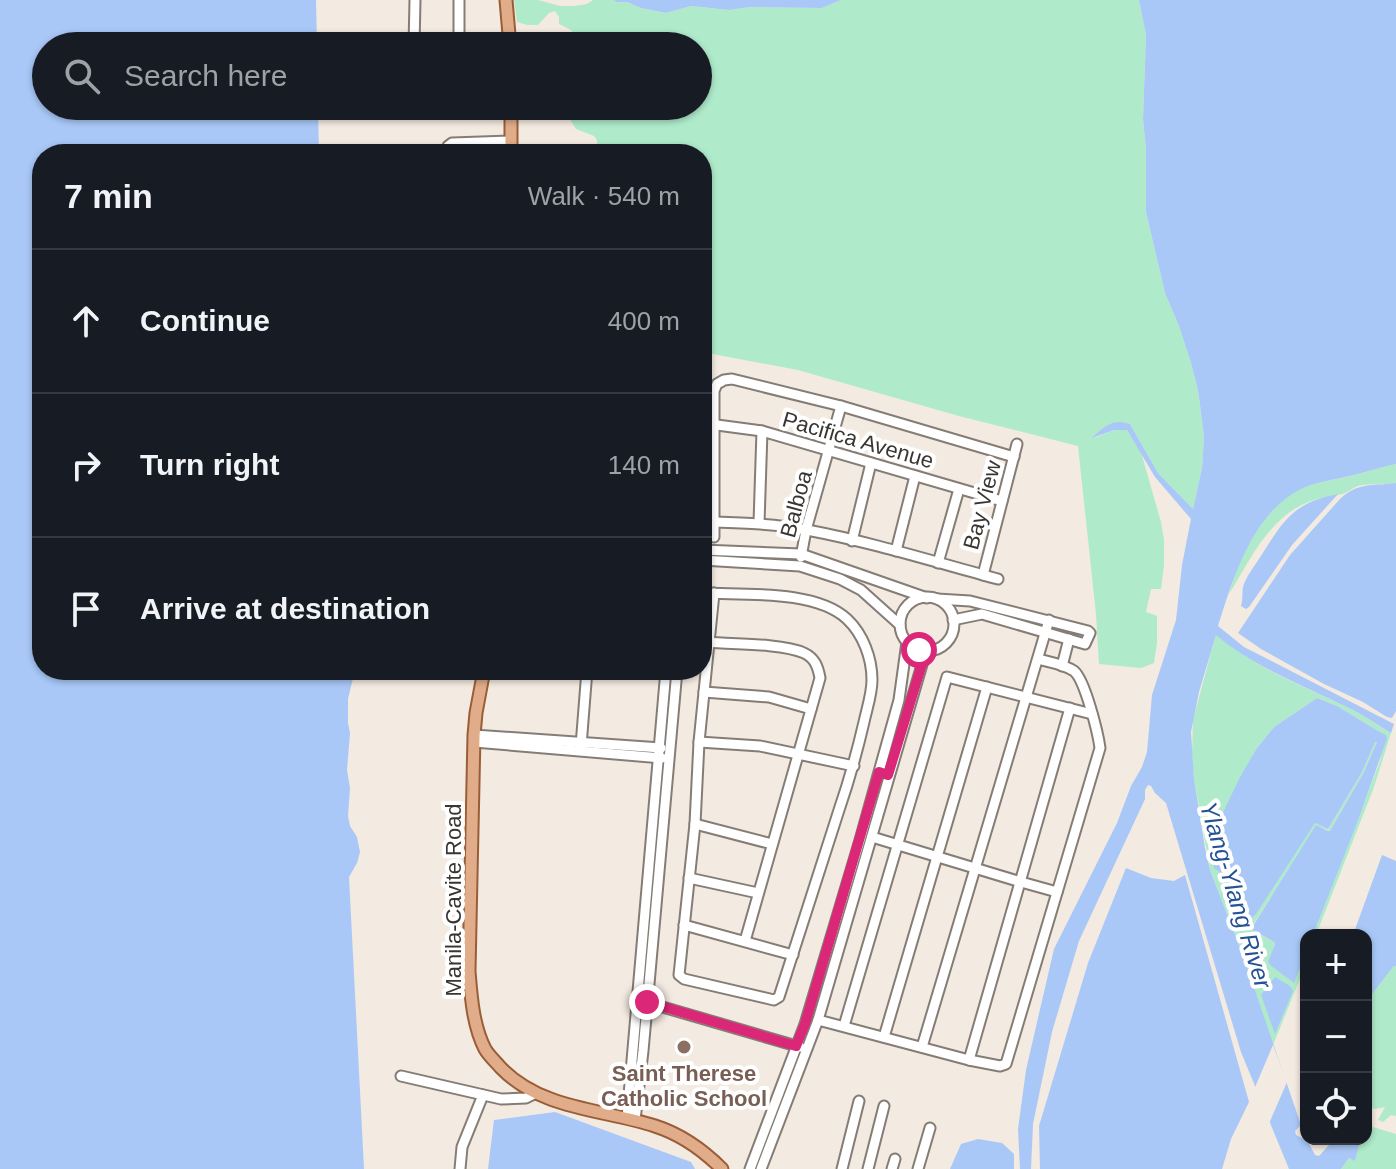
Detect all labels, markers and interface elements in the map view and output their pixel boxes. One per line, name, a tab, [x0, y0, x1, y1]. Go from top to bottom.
search box	[32, 32, 712, 120]
icon: search	[60, 54, 104, 98]
text: Search here	[124, 59, 287, 92]
text: 7 min	[64, 177, 153, 215]
text: Walk · 540 m	[528, 181, 680, 211]
icon: ahead	[64, 299, 108, 343]
text: Continue	[140, 304, 270, 337]
text: 400 m	[608, 306, 680, 336]
street label: Pacifica Avenue	[780, 406, 936, 474]
icon: right	[64, 443, 108, 487]
text: Turn right	[140, 448, 279, 481]
text: 140 m	[608, 450, 680, 480]
street label: Bay View	[958, 458, 1006, 552]
street label: Balboa	[775, 467, 817, 540]
icon: arrive	[64, 587, 108, 631]
text: Arrive at destination	[140, 592, 430, 625]
route start	[901, 632, 937, 668]
water label: Ylang-Ylang River	[1195, 799, 1277, 992]
street label: Manila-Cavite Road	[441, 803, 466, 997]
map controls	[1300, 929, 1372, 1145]
button: +	[1300, 929, 1372, 1001]
route end	[629, 984, 665, 1020]
button: −	[1300, 1001, 1372, 1073]
marker: Saint Therese Catholic School	[675, 1038, 693, 1056]
place label: Saint Therese Catholic School	[601, 1061, 767, 1111]
button: locate	[1300, 1073, 1372, 1145]

